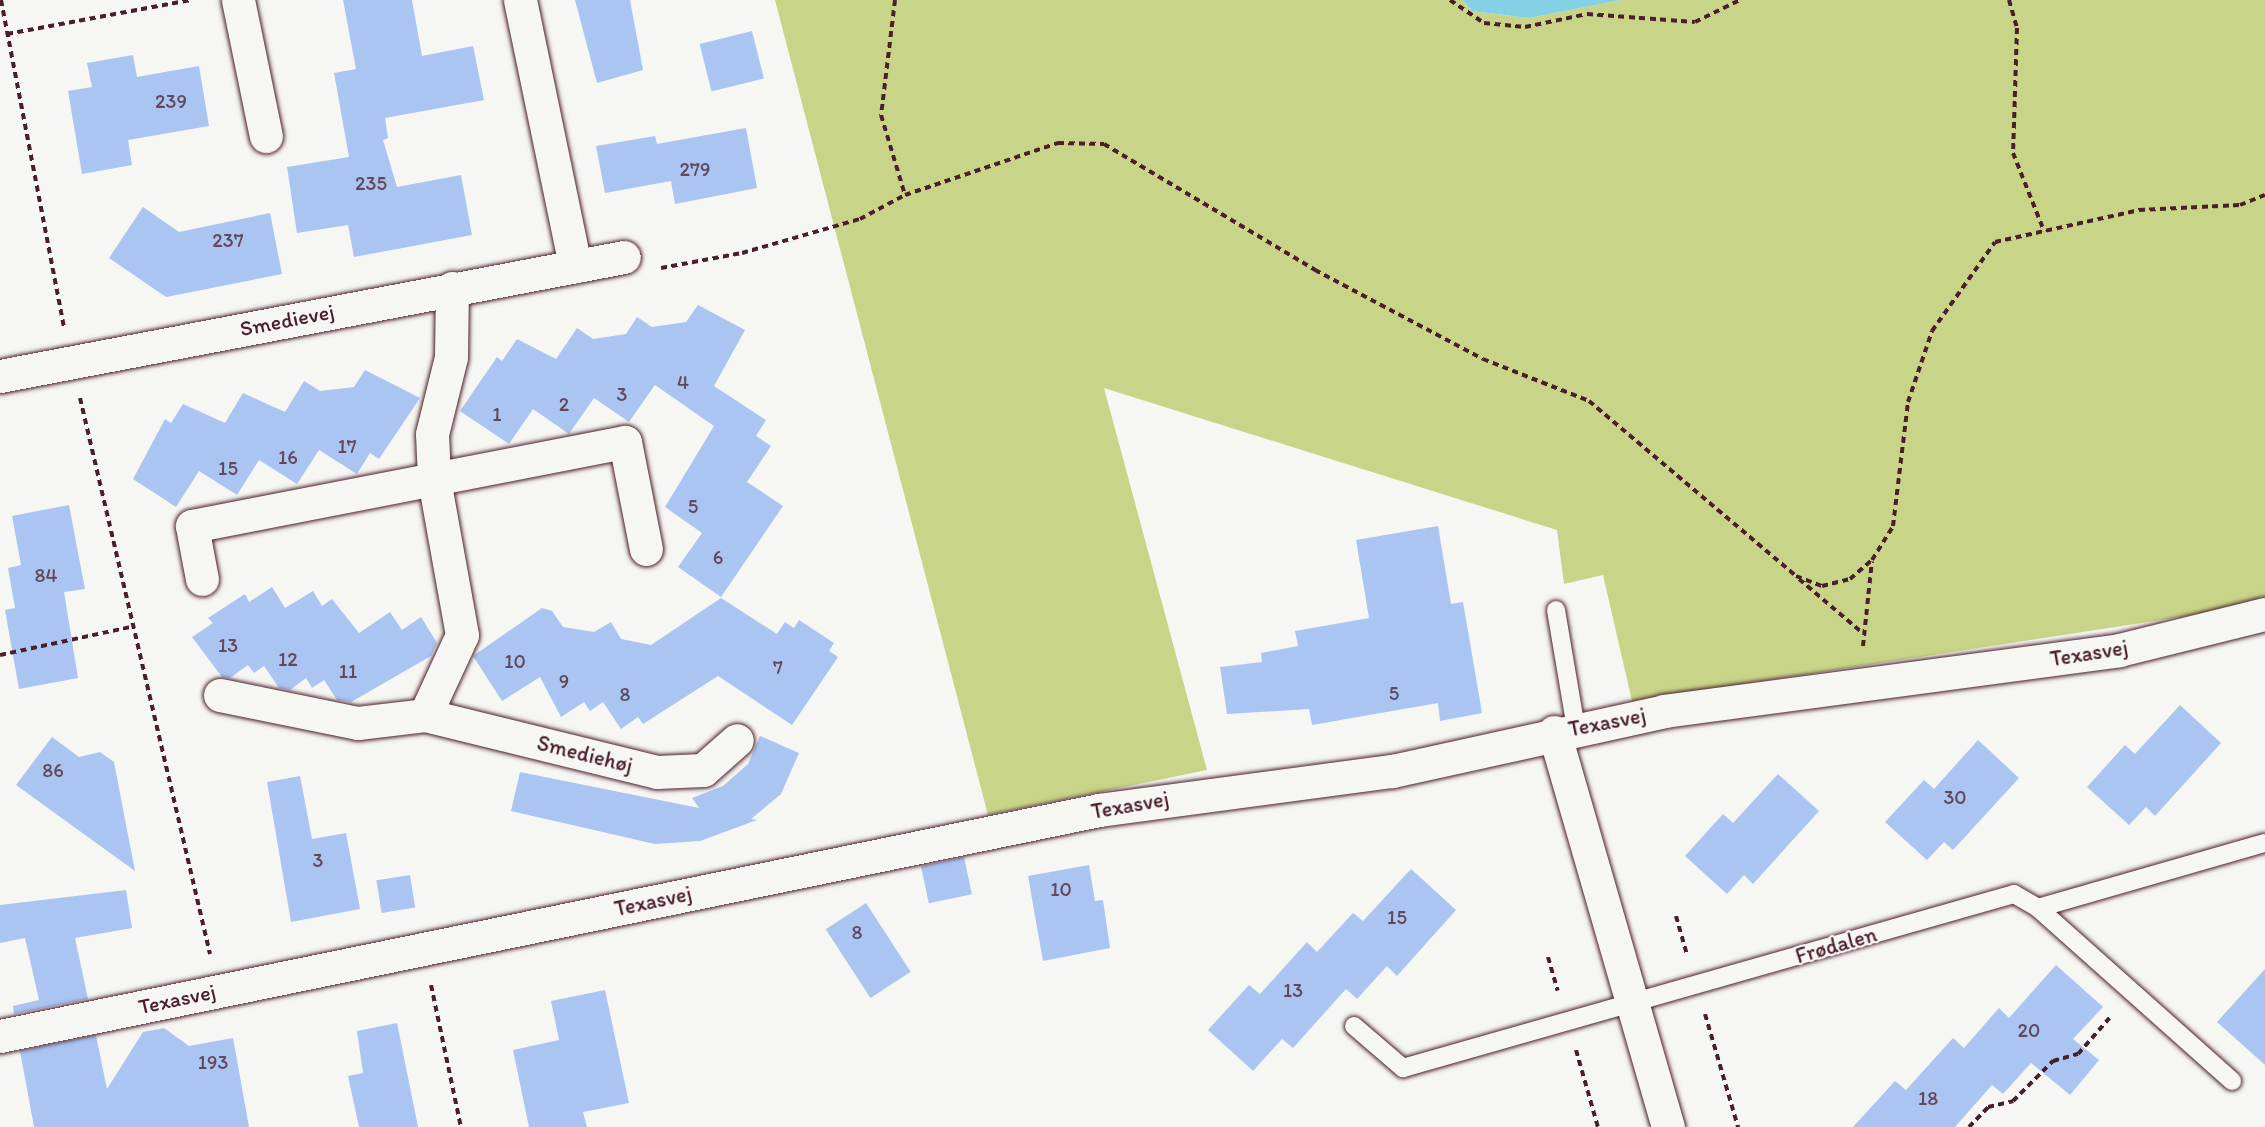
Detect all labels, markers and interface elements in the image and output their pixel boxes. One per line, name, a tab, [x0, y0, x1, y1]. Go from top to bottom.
house number: 239	[155, 89, 187, 113]
house number: 279	[680, 157, 710, 181]
house number: 235	[355, 171, 387, 195]
house number: 237	[212, 228, 244, 252]
street label: Smedievej	[238, 298, 336, 342]
house number: 4	[677, 370, 689, 394]
house number: 3	[617, 382, 627, 406]
house number: 2	[559, 392, 569, 416]
house number: 1	[492, 402, 502, 426]
house number: 17	[337, 434, 357, 458]
house number: 16	[278, 445, 298, 469]
house number: 15	[218, 456, 238, 480]
house number: 5	[688, 494, 698, 518]
house number: 6	[713, 545, 723, 569]
house number: 84	[35, 563, 57, 587]
house number: 13	[218, 633, 238, 657]
street label: Texasvej	[2048, 634, 2130, 672]
house number: 12	[278, 647, 298, 671]
house number: 10	[504, 649, 526, 673]
house number: 7	[773, 655, 783, 679]
house number: 11	[339, 659, 357, 683]
house number: 9	[559, 669, 569, 693]
house number: 5	[1389, 681, 1399, 705]
house number: 8	[620, 682, 630, 706]
street label: Texasvej	[1566, 702, 1648, 742]
street label: Smediehøj	[534, 729, 636, 779]
house number: 86	[42, 758, 64, 782]
street label: Texasvej	[1089, 785, 1171, 825]
house number: 30	[1943, 785, 1967, 809]
house number: 3	[313, 848, 323, 872]
house number: 10	[1050, 877, 1072, 901]
street label: Texasvej	[612, 880, 694, 922]
house number: 15	[1387, 905, 1407, 929]
house number: 8	[852, 920, 862, 944]
street label: Frødalen	[1792, 921, 1880, 969]
street label: Texasvej	[136, 978, 218, 1020]
house number: 13	[1283, 978, 1303, 1002]
house number: 20	[2018, 1018, 2040, 1042]
house number: 193	[198, 1050, 228, 1074]
house number: 18	[1918, 1086, 1938, 1110]

